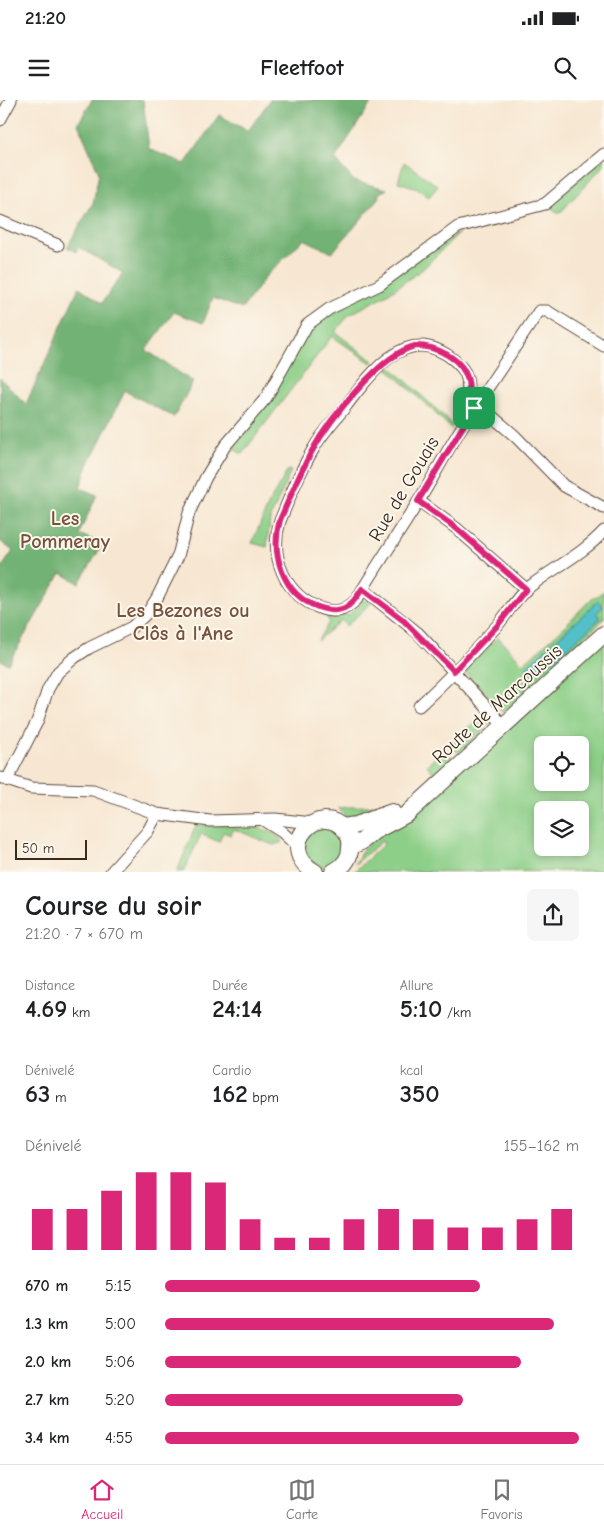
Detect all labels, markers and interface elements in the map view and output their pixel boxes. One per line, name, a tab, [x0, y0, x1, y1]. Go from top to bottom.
text: 21:20	[25, 7, 66, 29]
icon: menu	[25, 54, 53, 82]
icon: search	[551, 54, 579, 82]
text: Fleetfoot	[260, 55, 344, 81]
pin	[453, 387, 495, 429]
icon: arrive	[460, 394, 488, 422]
street label: Rue de Gouais	[364, 433, 444, 545]
district label: Les Pommeray	[20, 507, 111, 553]
district label: Les Bezones ou Clôs à l'Ane	[116, 599, 250, 645]
street label: Route de Marcoussis	[428, 640, 567, 768]
map controls	[534, 736, 589, 856]
button: locate	[534, 736, 589, 791]
button: layers	[534, 801, 589, 856]
scale bar	[15, 836, 88, 860]
text: 50 m	[22, 840, 54, 857]
button: share	[527, 889, 579, 941]
text: Course du soir	[25, 890, 201, 922]
text: 21:20 · 7 × 670 m	[25, 925, 143, 943]
text: Distance	[25, 977, 75, 994]
text: Durée	[212, 977, 247, 994]
text: Allure	[400, 977, 433, 994]
text: 4.69	[25, 994, 67, 1023]
text: 24:14	[212, 994, 262, 1023]
text: 5:10	[400, 994, 442, 1023]
text: km	[67, 1004, 90, 1021]
text: /km	[442, 1004, 471, 1021]
text: Dénivelé	[25, 1062, 74, 1079]
text: Cardio	[212, 1062, 251, 1079]
text: kcal	[400, 1062, 423, 1079]
text: 63	[25, 1079, 50, 1108]
text: 162	[212, 1079, 248, 1108]
text: 350	[400, 1079, 440, 1108]
text: m	[50, 1089, 67, 1106]
text: bpm	[248, 1089, 279, 1106]
text: Dénivelé	[25, 1137, 81, 1155]
text: 155–162 m	[504, 1137, 579, 1155]
text: 670 m	[25, 1277, 68, 1295]
text: 5:15	[105, 1277, 132, 1295]
text: 1.3 km	[25, 1315, 68, 1333]
text: 5:00	[105, 1315, 136, 1333]
text: 2.0 km	[25, 1353, 71, 1371]
text: 5:06	[105, 1353, 135, 1371]
text: 2.7 km	[25, 1391, 69, 1409]
text: 5:20	[105, 1391, 135, 1409]
text: 3.4 km	[25, 1429, 70, 1447]
text: 4:55	[105, 1429, 133, 1447]
tab: Accueil	[81, 1476, 123, 1523]
tab: Carte	[286, 1476, 318, 1523]
tab: Favoris	[481, 1476, 523, 1523]

